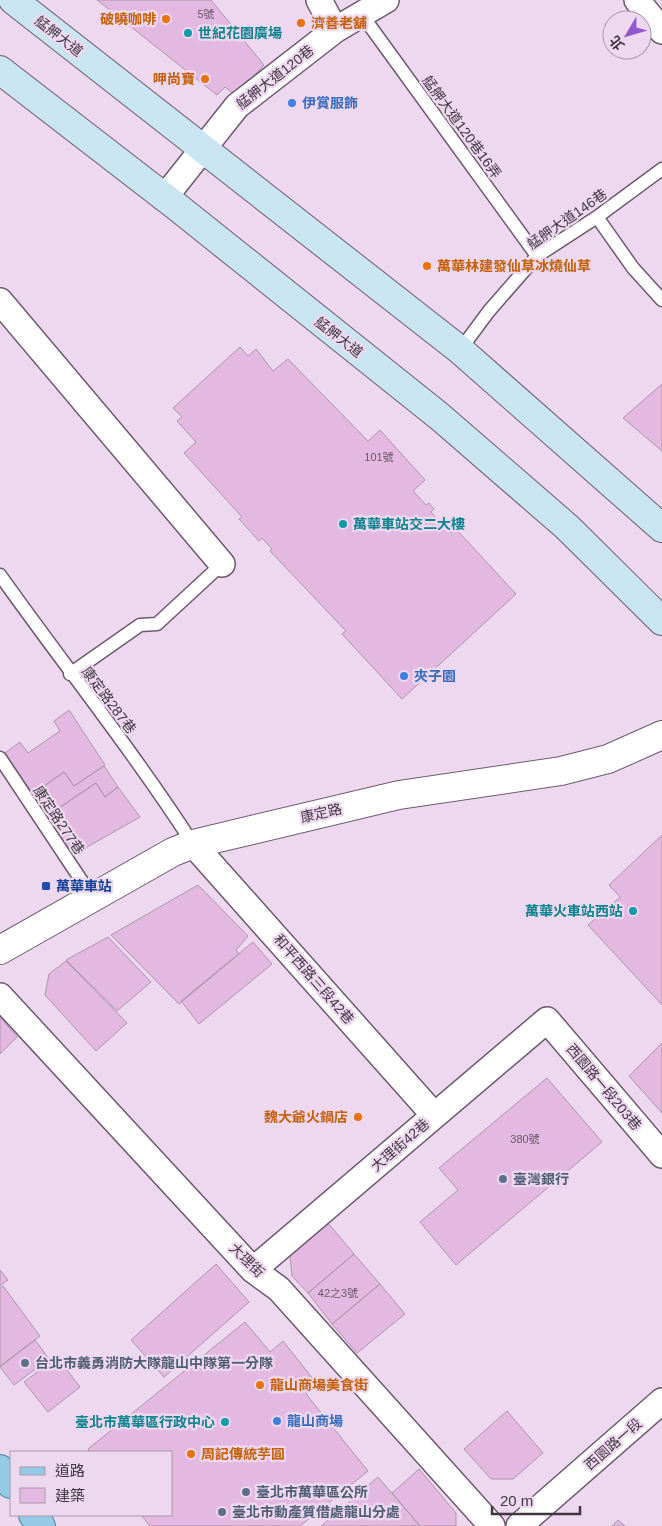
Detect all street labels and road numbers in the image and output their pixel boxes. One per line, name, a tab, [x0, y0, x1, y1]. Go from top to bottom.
street label: 艋舺大道	[32, 12, 86, 60]
street label: 艋舺大道120巷	[233, 42, 317, 112]
street label: 艋舺大道120巷16弄	[419, 73, 505, 181]
street label: 艋舺大道146巷	[524, 186, 610, 252]
street label: 艋舺大道	[312, 313, 366, 361]
street label: 康定路287巷	[79, 663, 139, 737]
street label: 康定路277巷	[30, 783, 88, 857]
street label: 康定路	[299, 800, 343, 826]
street label: 和平西路三段42巷	[271, 931, 357, 1027]
street label: 西園路一段203巷	[563, 1041, 645, 1133]
street label: 大理街42巷	[368, 1115, 432, 1175]
street label: 大理街	[226, 1240, 268, 1280]
street label: 西園路一段	[581, 1415, 645, 1473]

